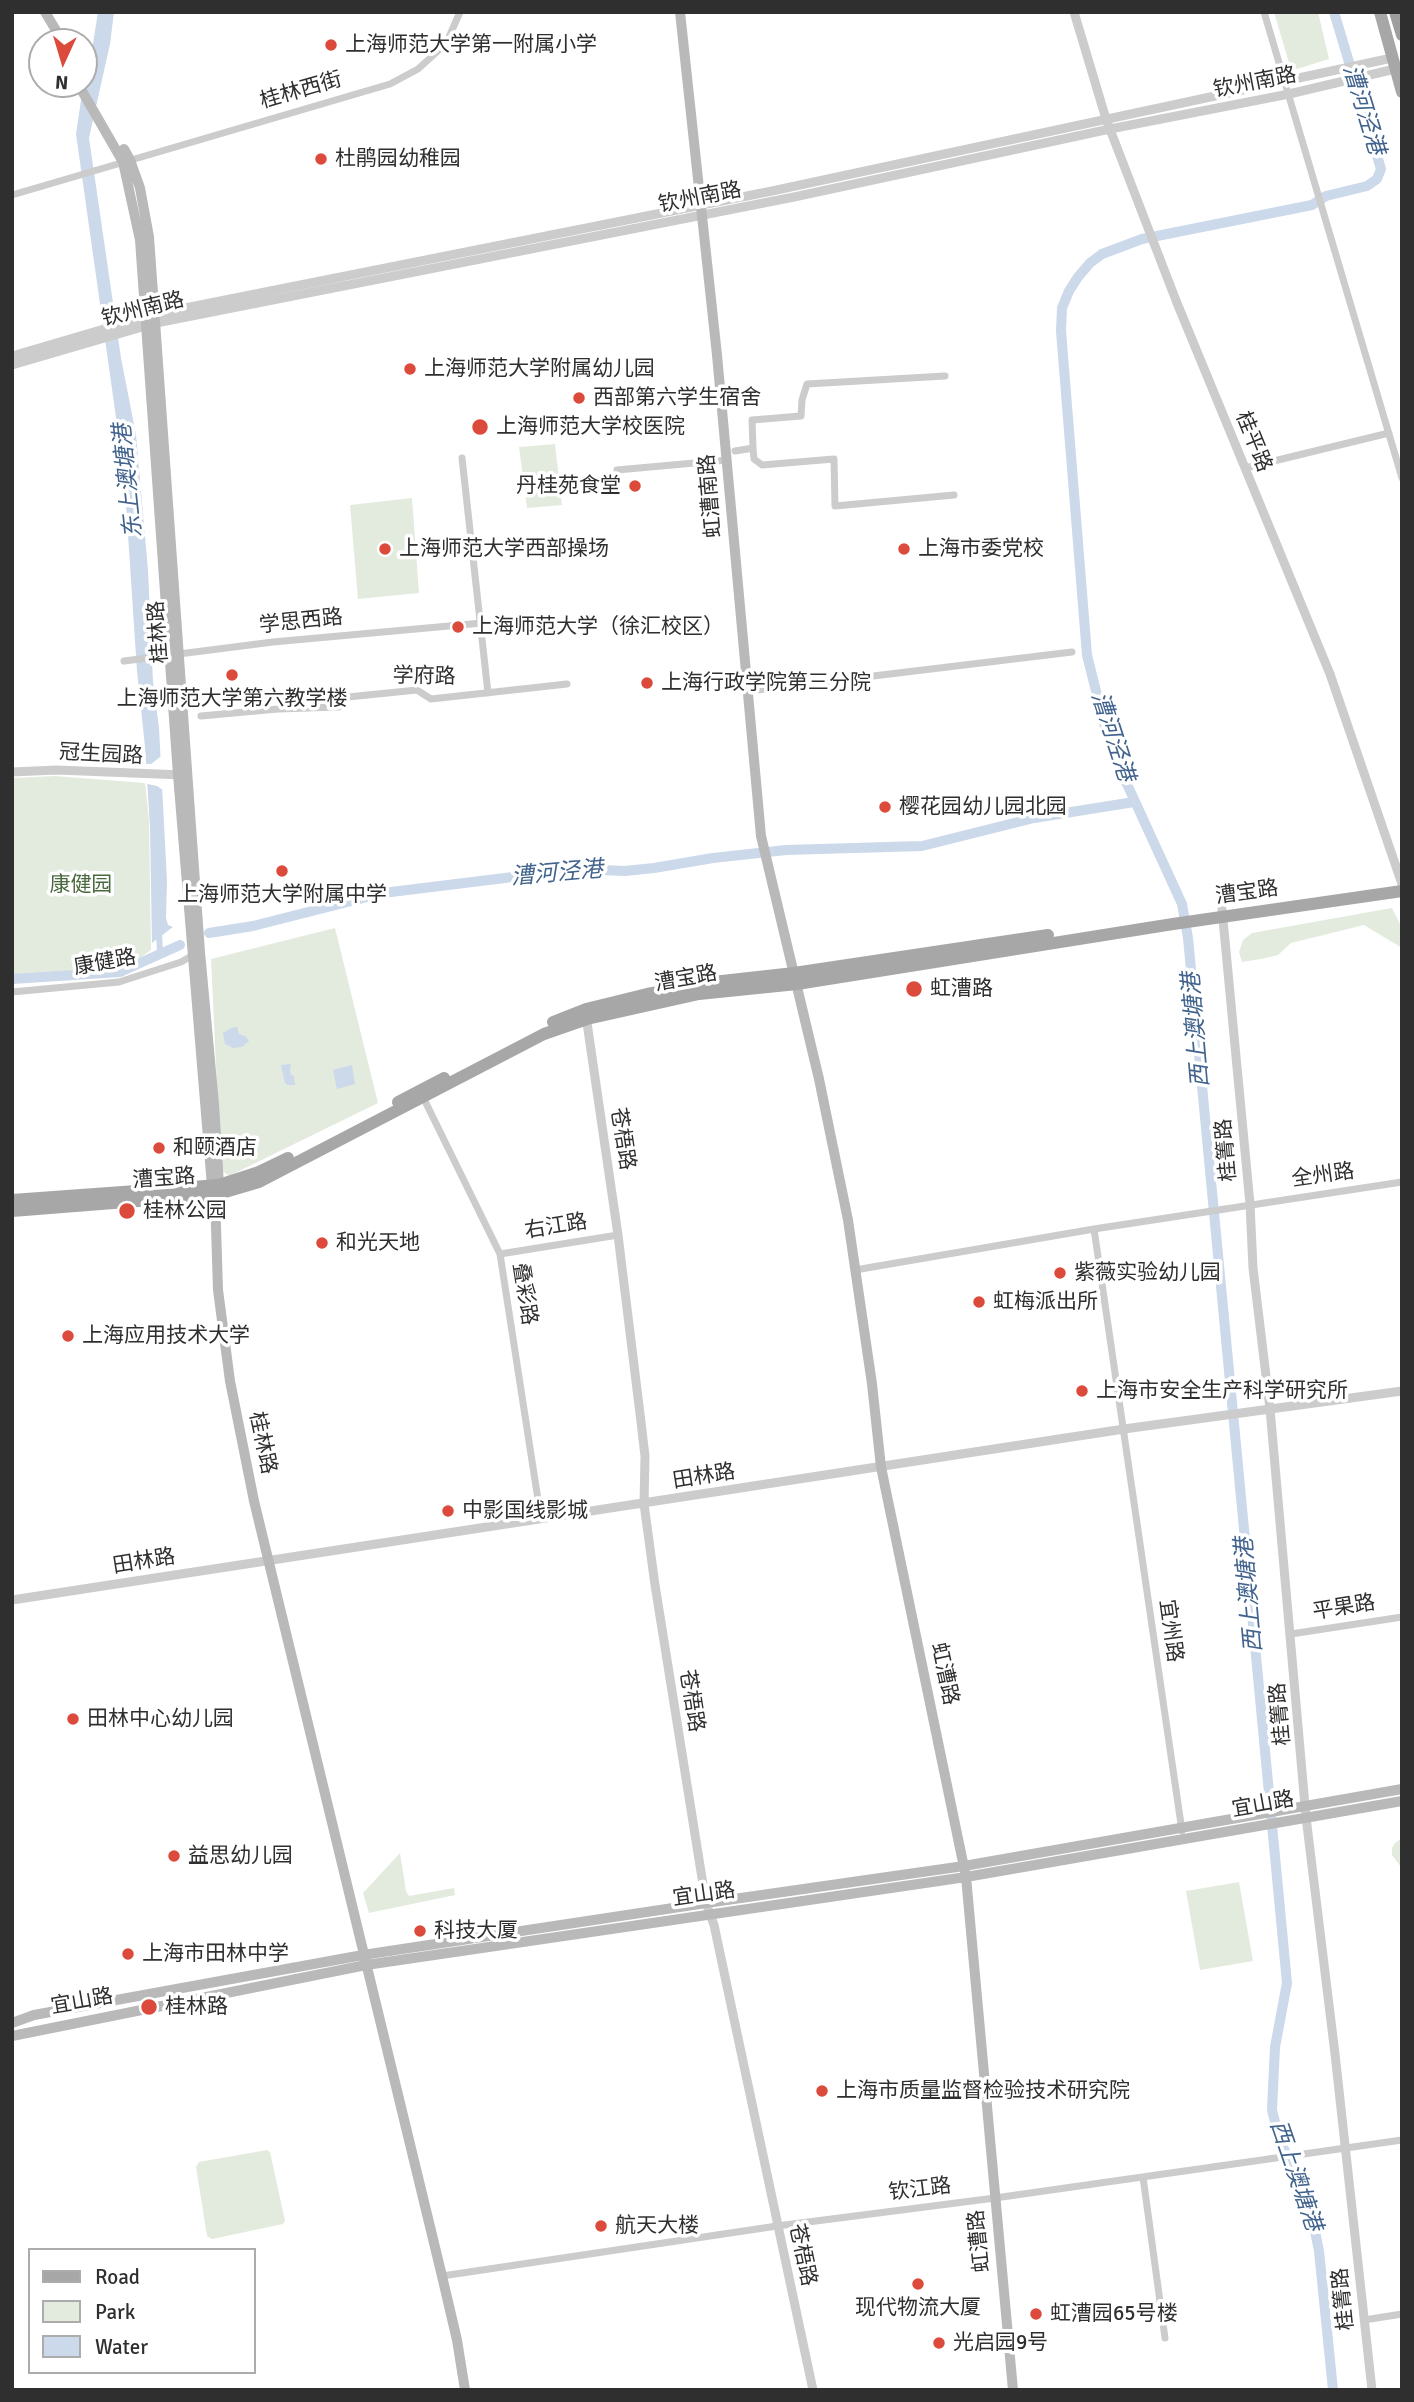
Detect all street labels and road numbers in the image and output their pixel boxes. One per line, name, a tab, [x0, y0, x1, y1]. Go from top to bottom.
street label: 钦州南路	[1211, 63, 1299, 103]
street label: 桂林西街	[257, 67, 345, 115]
street label: 钦州南路	[656, 178, 744, 218]
street label: 钦州南路	[99, 288, 187, 332]
street label: 桂平路	[1230, 408, 1276, 476]
street label: 虹漕南路	[695, 453, 727, 539]
street label: 桂林路	[144, 600, 174, 664]
street label: 学思西路	[258, 605, 344, 639]
street label: 学府路	[392, 664, 456, 690]
street label: 冠生园路	[58, 740, 144, 770]
street label: 漕宝路	[1214, 876, 1280, 910]
street label: 康健路	[72, 945, 138, 981]
street label: 漕宝路	[653, 961, 719, 997]
street label: 苍梧路	[605, 1106, 639, 1172]
street label: 桂箐路	[1212, 1118, 1242, 1182]
street label: 全州路	[1290, 1159, 1356, 1193]
street label: 漕宝路	[132, 1164, 196, 1194]
street label: 右江路	[523, 1210, 589, 1244]
street label: 叠彩路	[507, 1261, 541, 1327]
street label: 桂林路	[243, 1410, 281, 1476]
street label: 田林路	[671, 1460, 737, 1494]
street label: 田林路	[111, 1545, 177, 1579]
street label: 平果路	[1311, 1591, 1377, 1625]
street label: 宜州路	[1153, 1598, 1187, 1664]
street label: 虹漕路	[925, 1641, 963, 1707]
street label: 苍梧路	[674, 1668, 708, 1734]
street label: 桂箐路	[1266, 1682, 1296, 1746]
street label: 宜山路	[1230, 1787, 1296, 1823]
street label: 宜山路	[671, 1878, 737, 1912]
street label: 宜山路	[49, 1984, 115, 2020]
street label: 钦江路	[887, 2174, 953, 2206]
street label: 虹漕路	[964, 2208, 996, 2274]
street label: 苍梧路	[783, 2222, 821, 2288]
street label: 桂箐路	[1328, 2266, 1360, 2332]

